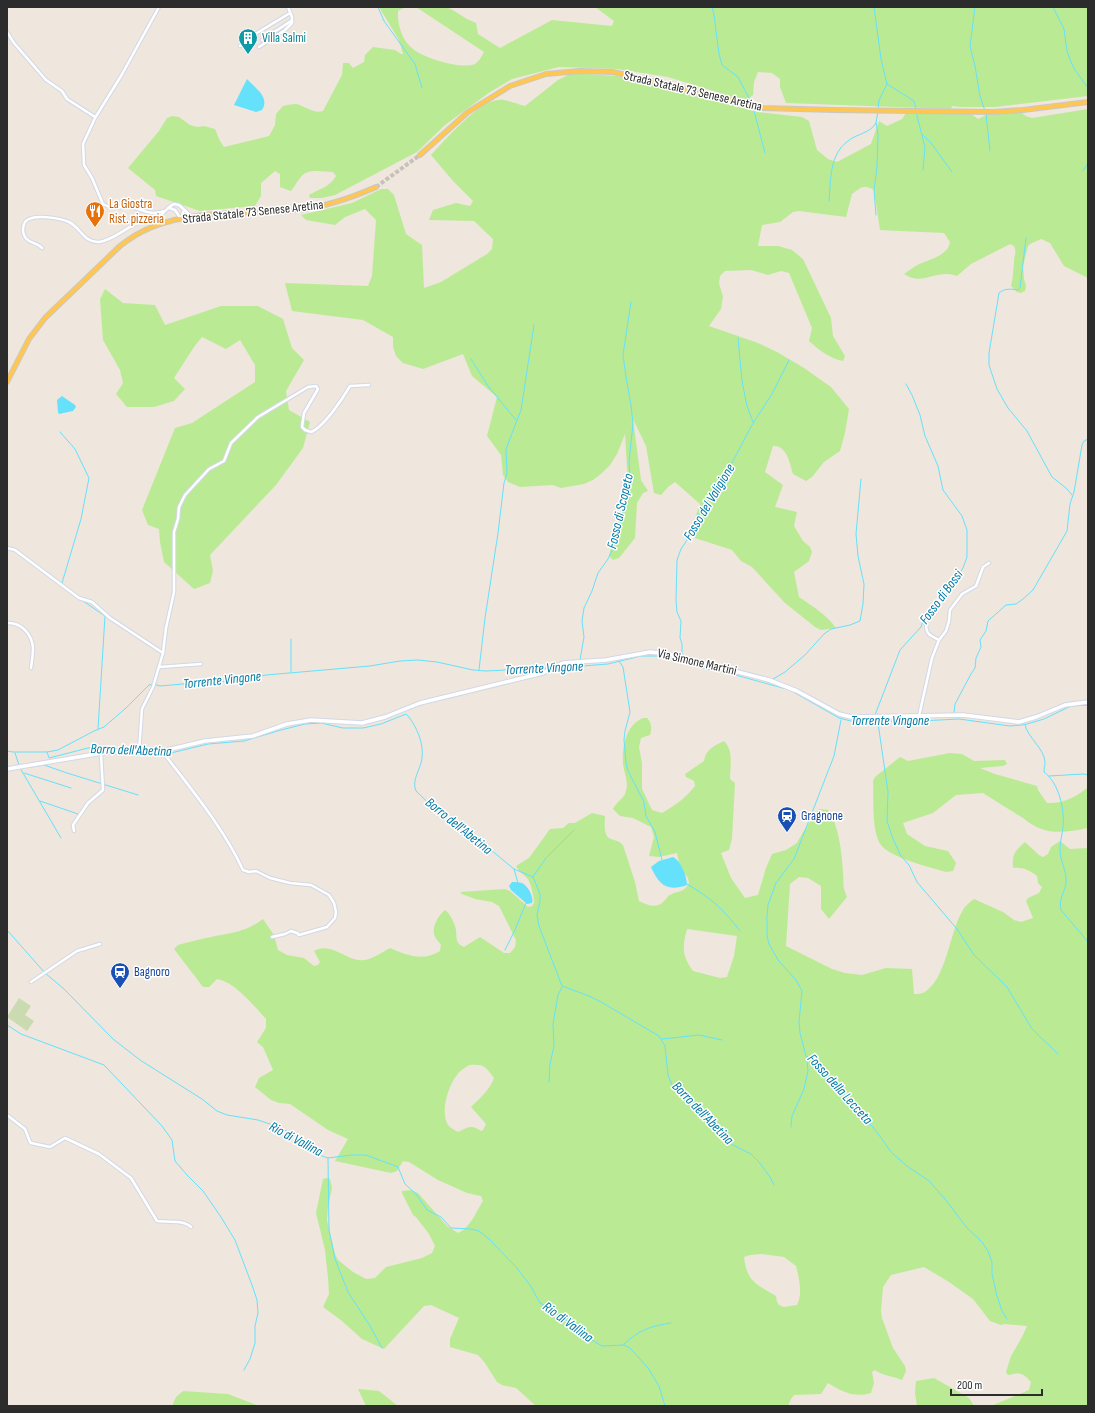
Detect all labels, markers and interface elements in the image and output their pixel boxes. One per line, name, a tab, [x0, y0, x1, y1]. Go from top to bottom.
building icon: Villa Salmi	[237, 27, 259, 55]
place label: Villa Salmi	[262, 30, 306, 46]
street label: Strada Statale 73 Senese Aretina	[622, 67, 764, 115]
place label: La Giostra Rist. pizzeria	[109, 196, 164, 227]
street label: Strada Statale 73 Senese Aretina	[182, 197, 324, 227]
restaurant icon: La Giostra Rist. pizzeria	[84, 200, 106, 228]
water label: Fosso del Valigione	[679, 460, 739, 543]
water label: Fosso di Scopeto	[603, 471, 637, 550]
water label: Fosso di Bossi	[916, 566, 967, 627]
street label: Via Simone Martini	[656, 645, 738, 679]
water label: Torrente Vingone	[504, 657, 584, 679]
water label: Torrente Vingone	[182, 667, 262, 693]
water label: Torrente Vingone	[851, 712, 930, 729]
water label: Borro dell'Abetina	[90, 740, 172, 760]
water label: Borro dell'Abetina	[422, 794, 496, 858]
station icon: Gragnone	[776, 805, 798, 833]
place label: Gragnone	[801, 808, 843, 824]
station icon: Bagnoro	[109, 961, 131, 989]
place label: Bagnoro	[134, 964, 170, 980]
water label: Fosso della Lecceta	[804, 1050, 876, 1128]
water label: Borro dell'Abetina	[669, 1078, 738, 1148]
water label: Rio di Vallina	[266, 1118, 326, 1160]
water label: Rio di Vallina	[539, 1298, 597, 1346]
scale bar	[951, 1371, 1042, 1397]
text: 200 m	[957, 1378, 983, 1393]

